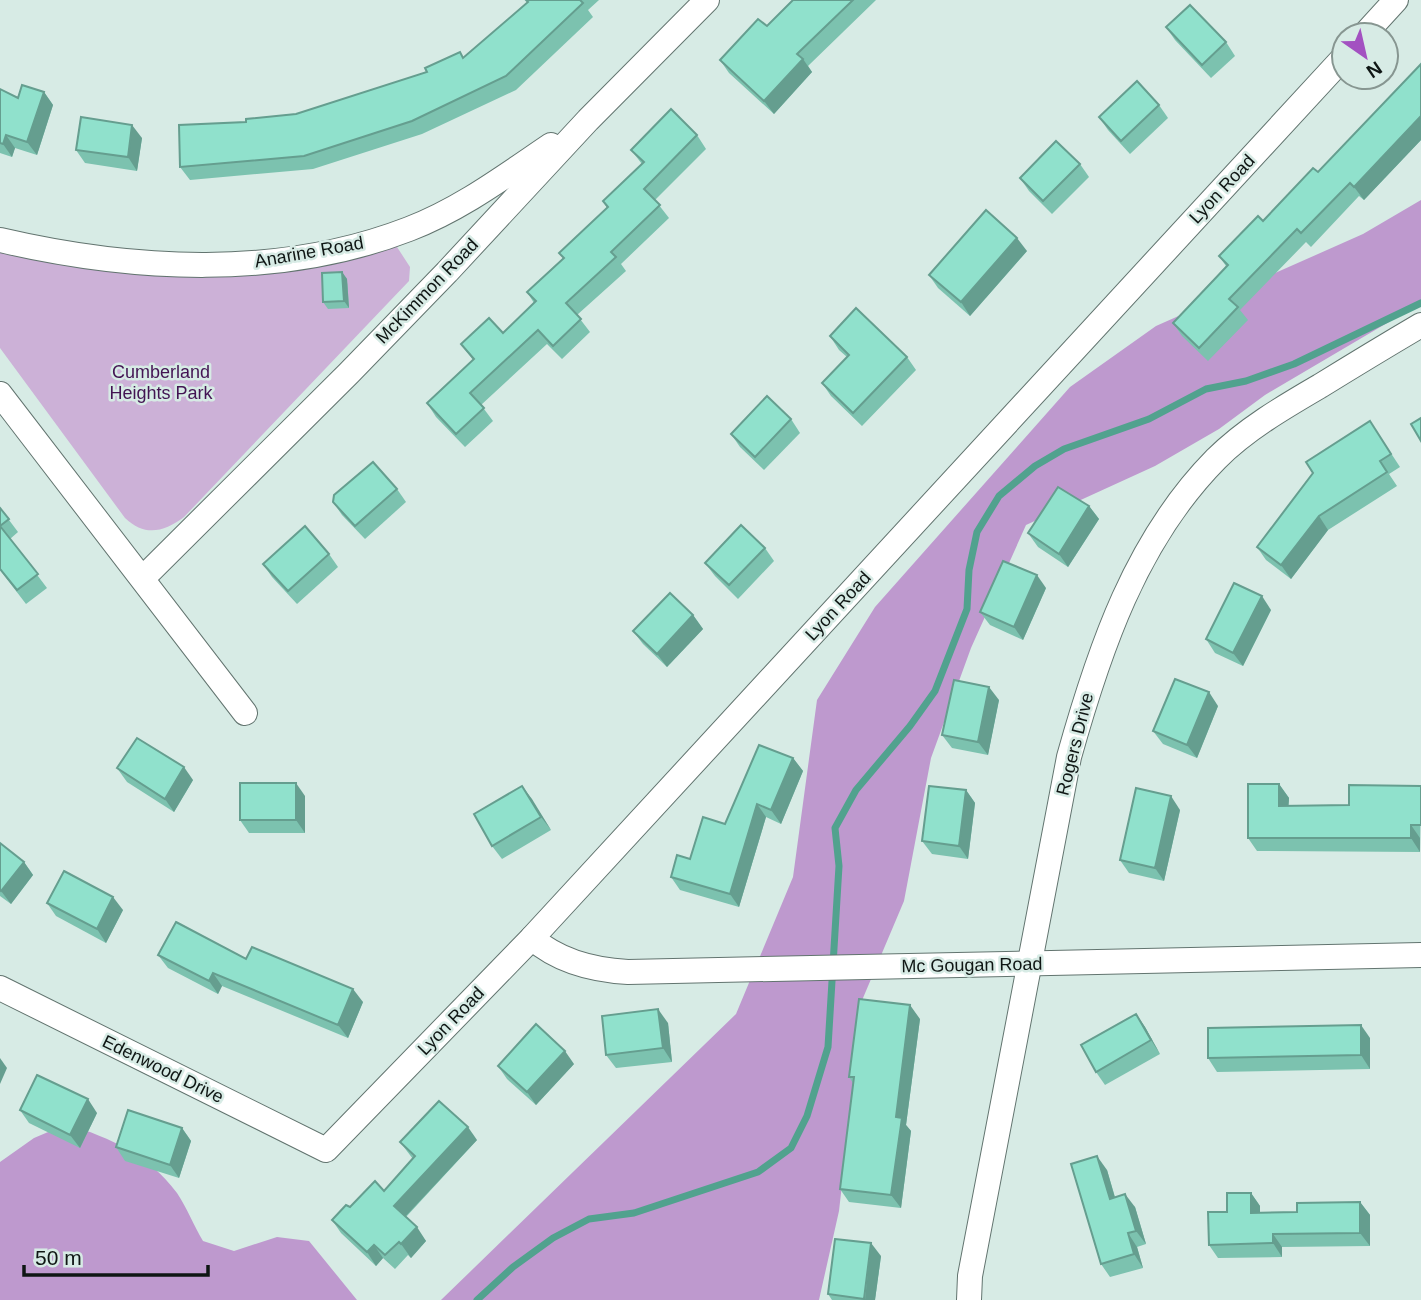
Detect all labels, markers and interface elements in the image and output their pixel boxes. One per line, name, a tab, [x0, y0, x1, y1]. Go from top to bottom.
north arrow	[1330, 21, 1400, 91]
text: N	[1363, 57, 1386, 82]
street label: Lyon Road	[1185, 151, 1259, 227]
street label: Anarine Road	[253, 233, 365, 271]
street label: McKimmon Road	[372, 234, 482, 348]
park label: Cumberland Heights Park	[109, 362, 214, 403]
street label: Lyon Road	[801, 568, 875, 644]
street label: Rogers Drive	[1053, 691, 1097, 797]
street label: Mc Gougan Road	[901, 954, 1043, 976]
street label: Lyon Road	[414, 983, 488, 1059]
street label: Edenwood Drive	[99, 1031, 227, 1107]
scale bar	[24, 1234, 208, 1278]
text: 50 m	[35, 1246, 82, 1269]

